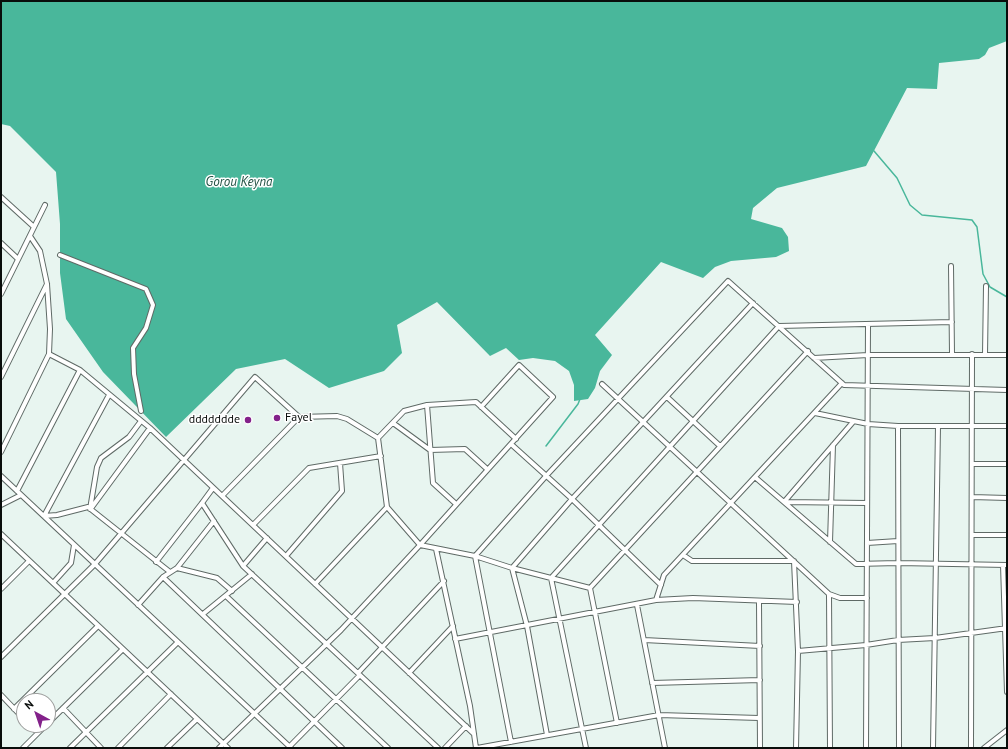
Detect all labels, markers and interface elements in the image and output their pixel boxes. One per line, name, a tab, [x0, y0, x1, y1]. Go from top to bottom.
water label: Gorou Keyna	[206, 174, 272, 190]
place label: Fayel	[285, 411, 312, 425]
place label: ddddddde	[189, 413, 240, 427]
marker: Fayel	[272, 413, 282, 423]
marker: ddddddde	[243, 415, 253, 425]
north arrow	[16, 693, 56, 733]
text: N	[22, 697, 36, 712]

